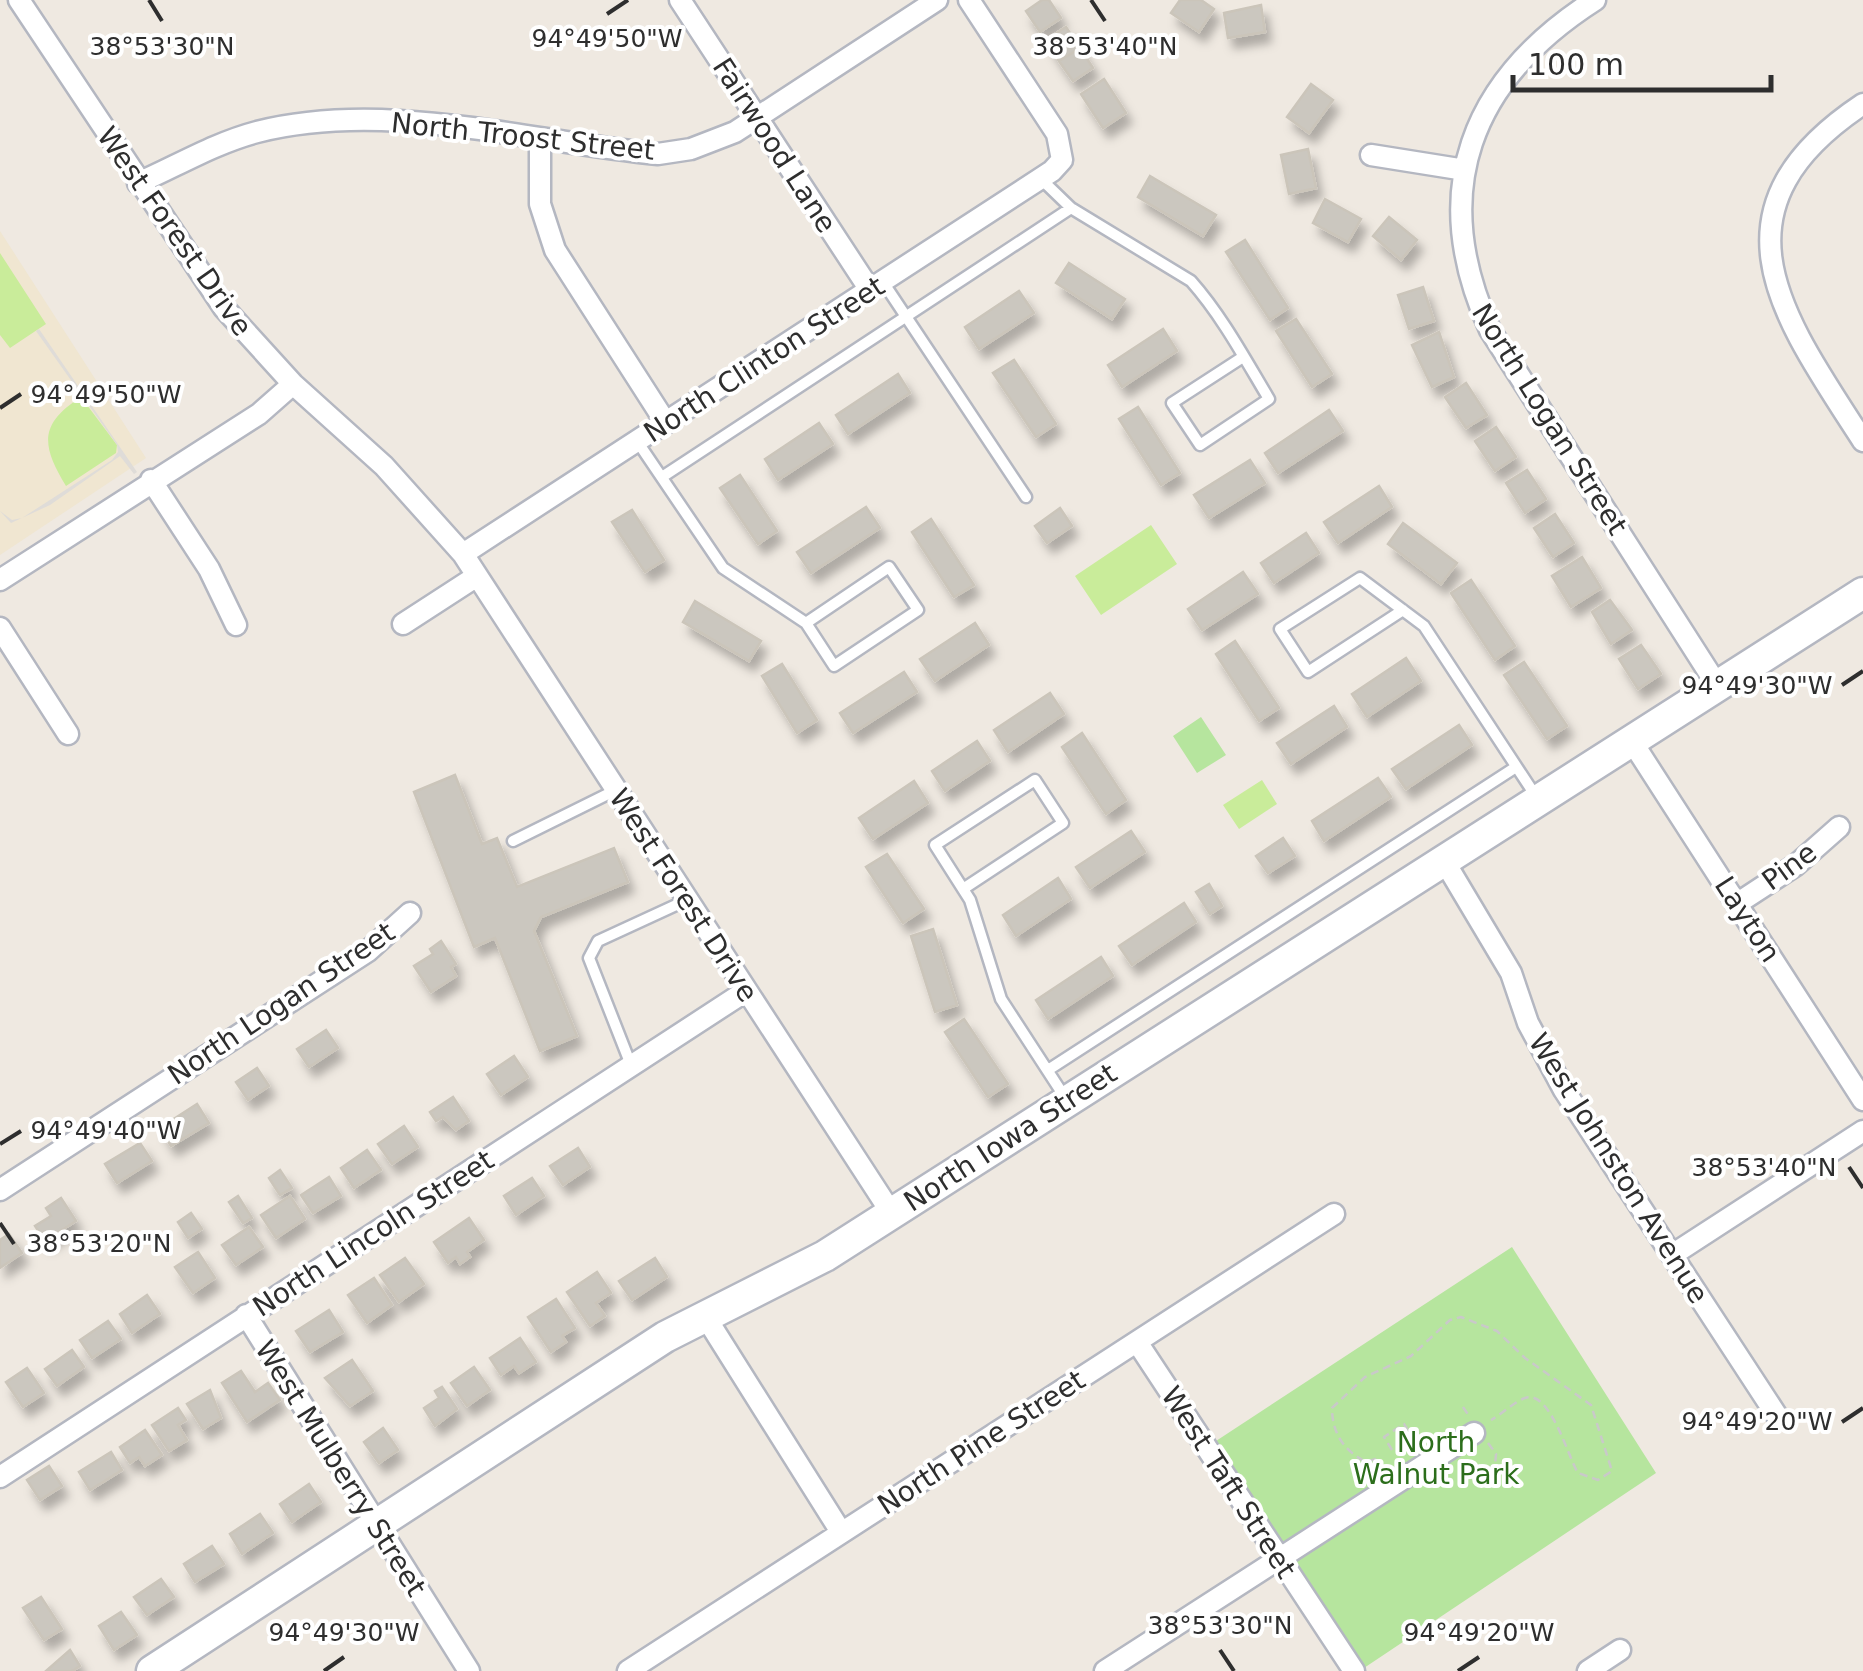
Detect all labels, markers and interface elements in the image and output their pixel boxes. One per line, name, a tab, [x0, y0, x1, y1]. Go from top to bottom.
text: 94°49'50"W	[531, 24, 683, 53]
scale bar	[1513, 30, 1770, 92]
text: 38°53'30"N	[89, 32, 235, 61]
text: 38°53'40"N	[1032, 32, 1178, 61]
text: 100 m	[1528, 47, 1624, 82]
street label: Fairwood Lane	[706, 52, 843, 239]
street label: North Troost Street	[389, 106, 656, 167]
street label: West Forest Drive	[90, 121, 259, 342]
street label: North Clinton Street	[638, 269, 891, 449]
street label: North Logan Street	[1465, 298, 1634, 541]
text: 94°49'50"W	[30, 380, 182, 409]
text: 94°49'30"W	[1681, 671, 1833, 700]
street label: West Forest Drive	[602, 783, 765, 1008]
street label: Pine	[1756, 836, 1823, 897]
street label: Layton	[1708, 870, 1787, 968]
street label: North Logan Street	[162, 915, 401, 1091]
street label: West Johnston Avenue	[1522, 1027, 1715, 1309]
street label: North Iowa Street	[898, 1056, 1123, 1218]
text: 94°49'40"W	[30, 1116, 182, 1145]
street label: North Lincoln Street	[247, 1143, 500, 1324]
text: 38°53'40"N	[1691, 1153, 1837, 1182]
text: 38°53'20"N	[26, 1229, 172, 1258]
street label: West Mulberry Street	[248, 1334, 433, 1602]
street label: North Pine Street	[872, 1363, 1091, 1522]
street label: West Taft Street	[1154, 1380, 1303, 1584]
text: 94°49'20"W	[1681, 1407, 1833, 1436]
park label: North Walnut Park	[1353, 1426, 1520, 1491]
text: 38°53'30"N	[1147, 1611, 1293, 1640]
text: 94°49'30"W	[268, 1618, 420, 1647]
text: 94°49'20"W	[1403, 1618, 1555, 1647]

